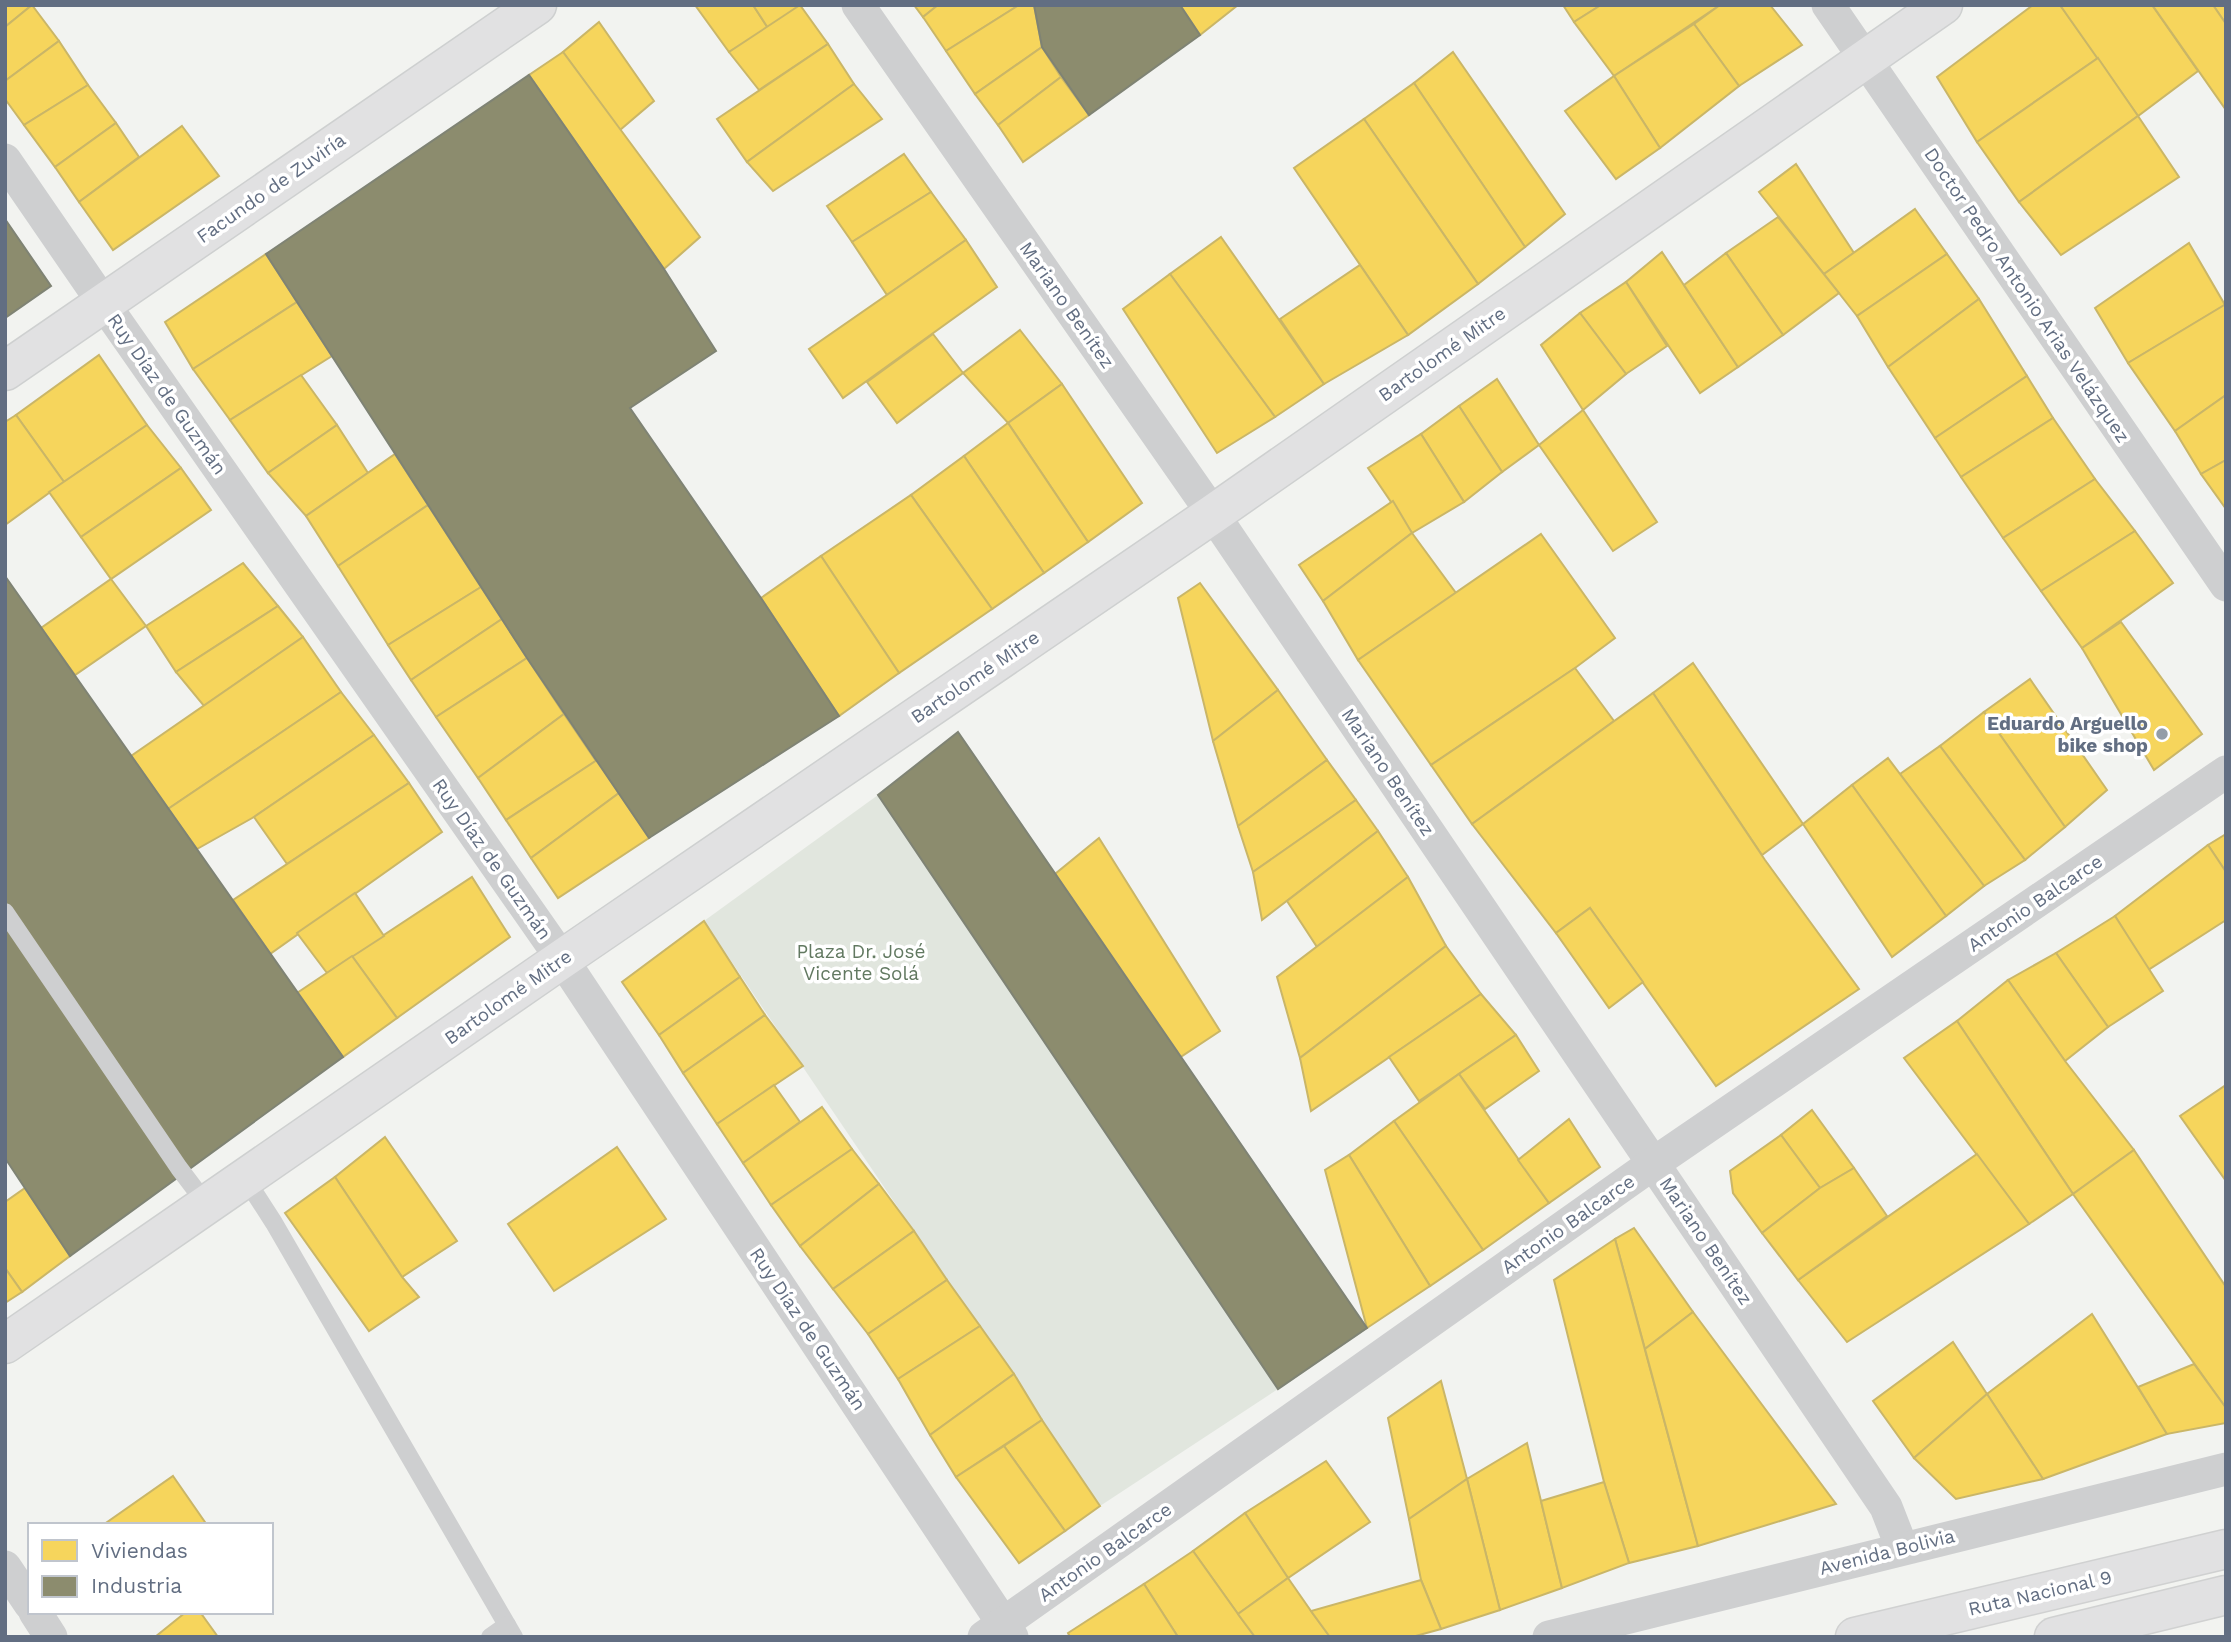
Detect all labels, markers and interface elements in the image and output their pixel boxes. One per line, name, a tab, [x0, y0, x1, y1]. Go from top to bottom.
street label: Facundo de Zuviría	[192, 128, 350, 248]
street label: Doctor Pedro Antonio Arias Velázquez	[1919, 143, 2135, 447]
street label: Mariano Benítez	[1015, 237, 1119, 373]
street label: Bartolomé Mitre	[1374, 302, 1510, 406]
street label: Ruy Díaz de Guzmán	[103, 309, 231, 479]
street label: Bartolomé Mitre	[906, 625, 1044, 729]
street label: Mariano Benítez	[1337, 704, 1439, 840]
place label: Eduardo Arguello bike shop	[1987, 712, 2148, 757]
marker: Eduardo Arguello bike shop	[2154, 726, 2170, 742]
street label: Ruy Díaz de Guzmán	[428, 774, 556, 944]
street label: Antonio Balcarce	[1963, 849, 2107, 957]
park label: Plaza Dr. José Vicente Solá	[797, 940, 926, 985]
street label: Bartolomé Mitre	[440, 945, 576, 1049]
street label: Antonio Balcarce	[1497, 1169, 1639, 1279]
street label: Mariano Benítez	[1655, 1173, 1757, 1309]
street label: Ruy Díaz de Guzmán	[745, 1243, 871, 1415]
street label: Antonio Balcarce	[1034, 1497, 1176, 1607]
legend	[28, 1523, 273, 1614]
street label: Avenida Bolivia	[1817, 1524, 1957, 1580]
text: Viviendas	[91, 1538, 188, 1563]
street label: Ruta Nacional 9	[1966, 1565, 2114, 1621]
text: Industria	[91, 1573, 182, 1598]

